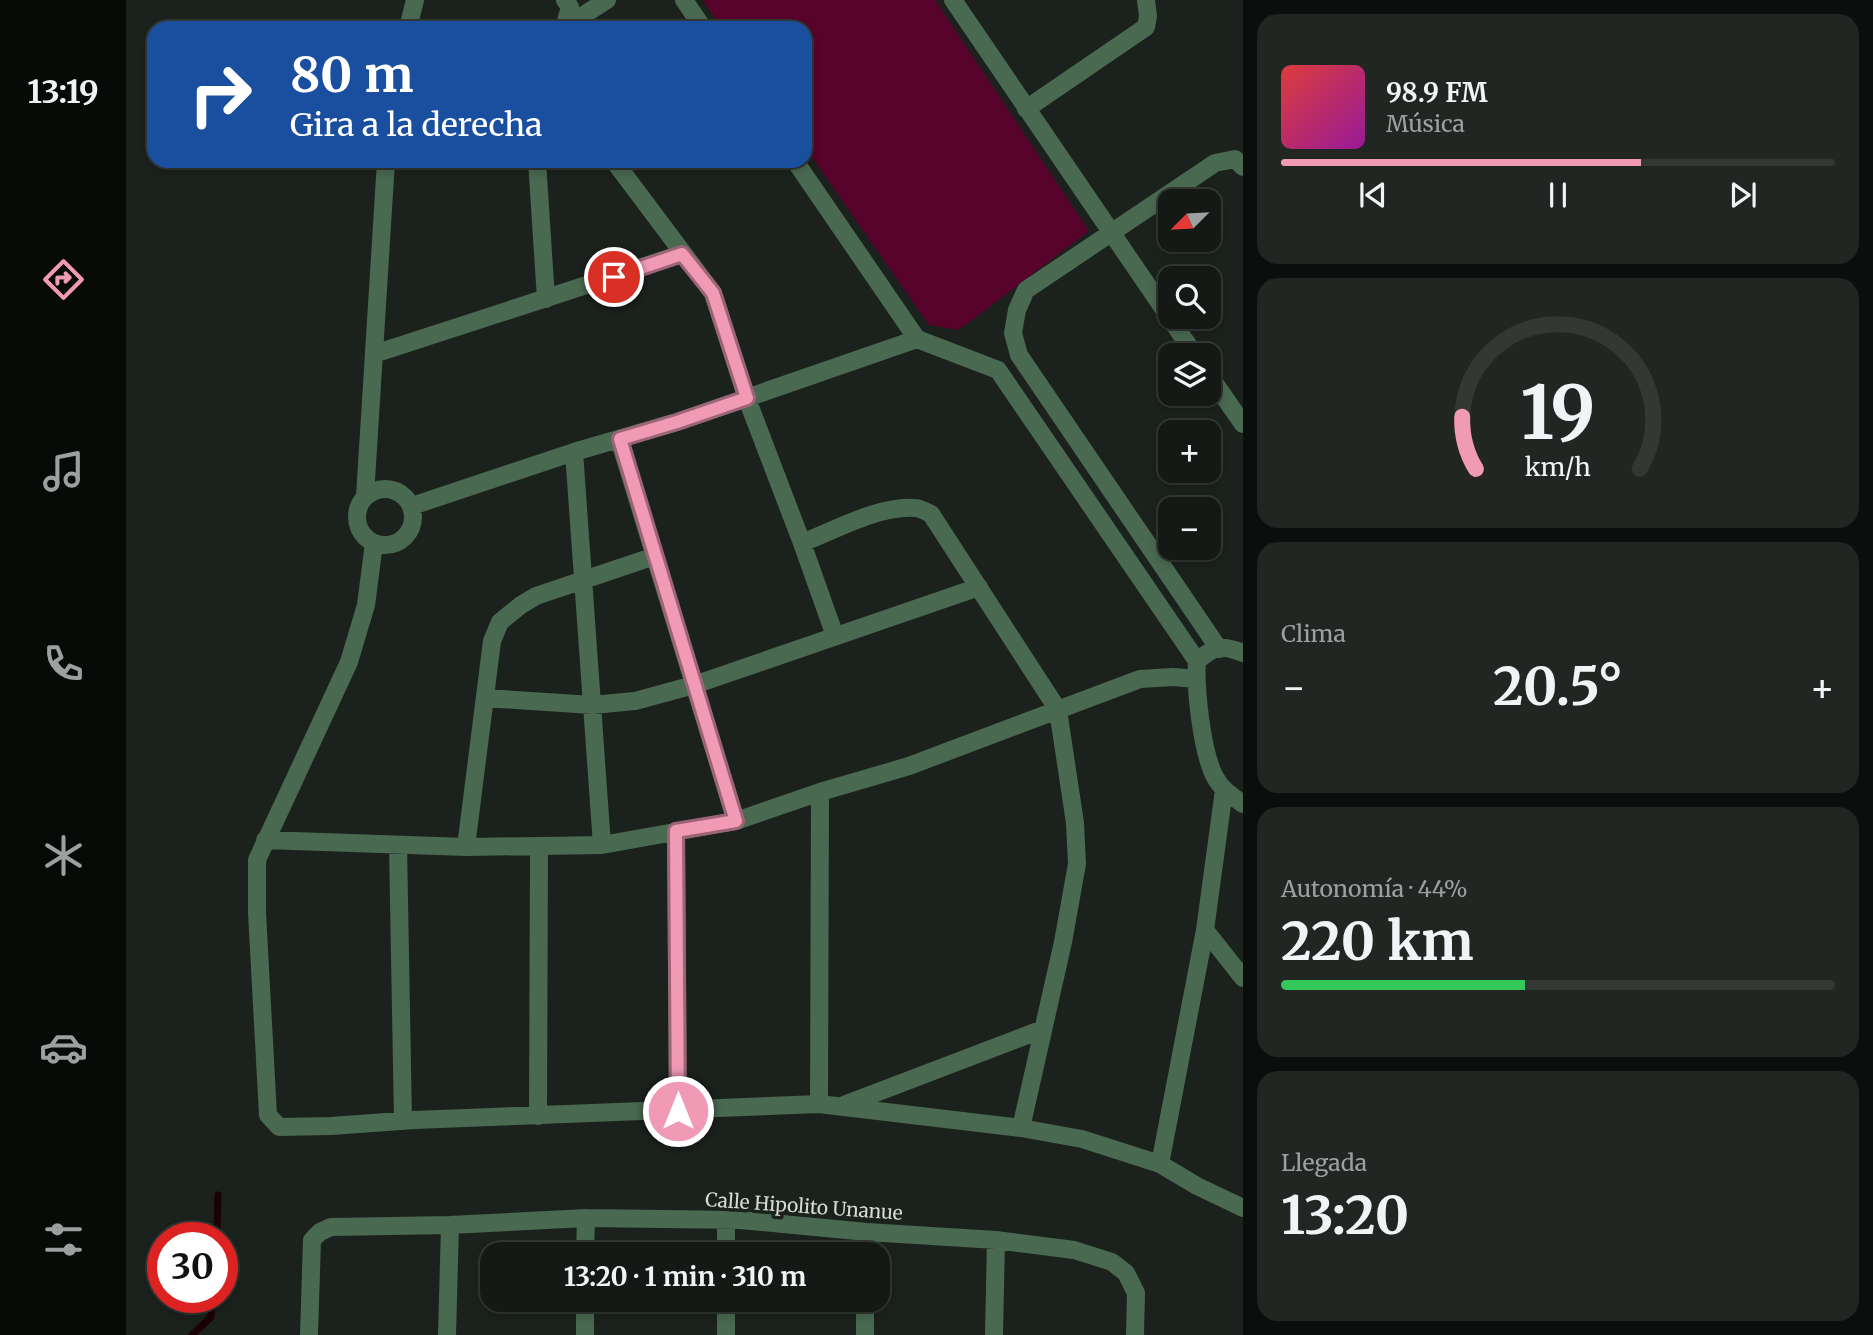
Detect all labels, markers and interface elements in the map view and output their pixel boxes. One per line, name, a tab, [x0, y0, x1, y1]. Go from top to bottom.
text: 80 m	[290, 44, 413, 105]
icon: right	[175, 49, 266, 140]
text: 13:19	[27, 72, 99, 112]
text: 98.9 FM	[1386, 76, 1488, 109]
text: Gira a la derecha	[290, 105, 543, 145]
text: Música	[1386, 109, 1465, 138]
icon: previous	[1354, 176, 1392, 214]
icon: pause	[1539, 176, 1577, 214]
icon: next	[1724, 176, 1762, 214]
north arrow	[1158, 189, 1222, 252]
map controls	[1158, 189, 1221, 560]
pin	[584, 247, 644, 307]
icon: directions	[39, 255, 88, 304]
icon: arrive	[595, 258, 633, 296]
button: search	[1158, 266, 1221, 329]
button: layers	[1158, 343, 1221, 406]
text: 19	[1520, 368, 1596, 460]
button: +	[1158, 420, 1221, 483]
icon: music	[39, 447, 88, 496]
text: km/h	[1525, 451, 1591, 483]
button: −	[1158, 497, 1221, 560]
text: Clima	[1281, 619, 1346, 648]
icon: phone	[39, 639, 88, 688]
text: 20.5°	[1493, 654, 1623, 719]
text: −	[1281, 664, 1306, 711]
text: +	[1810, 664, 1835, 711]
icon: climate	[39, 831, 88, 880]
text: Autonomía · 44%	[1281, 874, 1468, 903]
text: 220 km	[1281, 909, 1474, 974]
icon: car	[39, 1023, 88, 1072]
position arrow	[641, 1074, 715, 1148]
text: Llegada	[1281, 1148, 1367, 1177]
text: 13:20	[1281, 1183, 1409, 1248]
street label: Calle Hipolito Unanue	[704, 1187, 904, 1225]
icon: filters	[39, 1215, 88, 1264]
speed limit sign: 30	[147, 1222, 238, 1313]
text: 13:20 · 1 min · 310 m	[564, 1260, 806, 1293]

